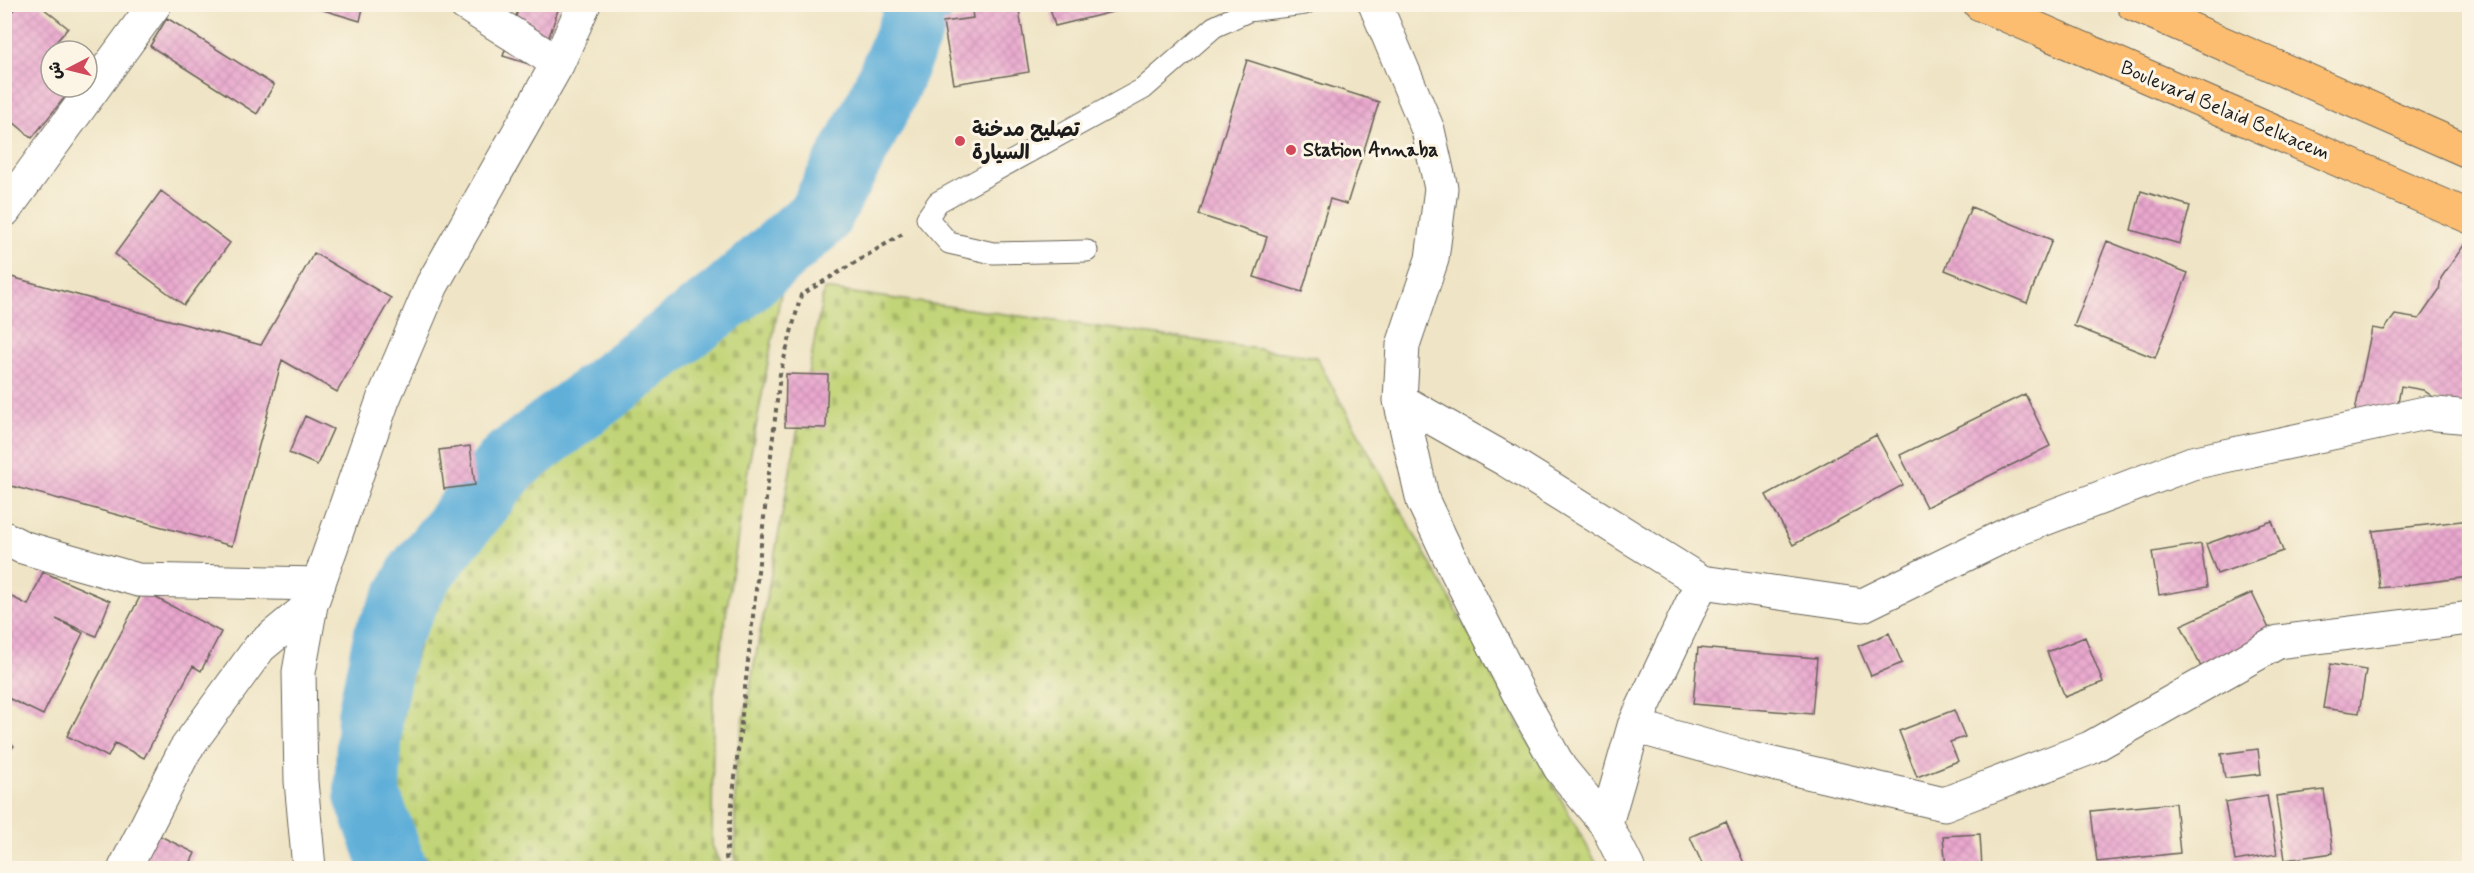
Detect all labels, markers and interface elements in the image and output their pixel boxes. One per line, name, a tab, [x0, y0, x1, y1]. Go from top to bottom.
north arrow	[39, 39, 99, 99]
street label: Boulevard Belaid Belkacem	[2116, 55, 2334, 167]
text: ش	[44, 61, 67, 81]
place label: تصليح مدخنة السيارة	[972, 117, 1081, 167]
marker: تصليح مدخنة السيارة	[953, 134, 967, 148]
place label: Station Annaba	[1303, 137, 1439, 164]
marker: Station Annaba	[1284, 143, 1298, 157]

